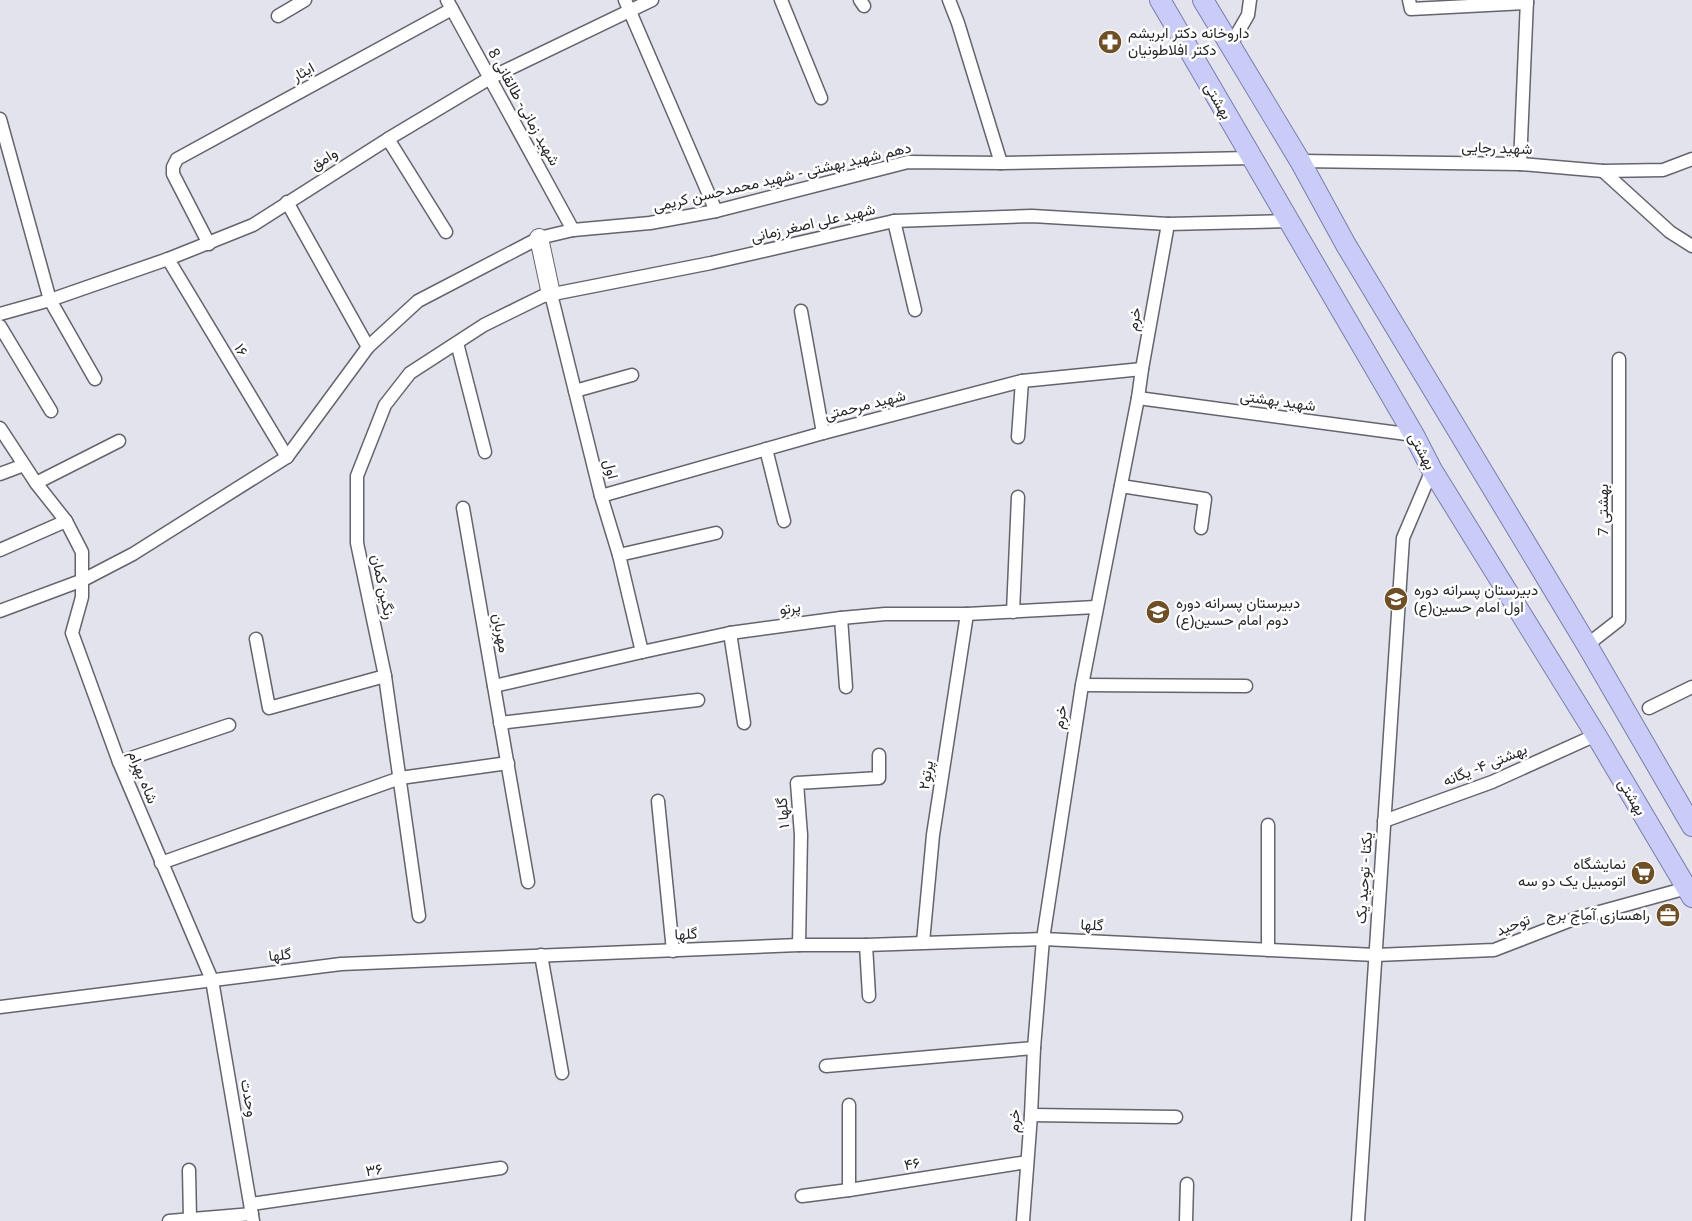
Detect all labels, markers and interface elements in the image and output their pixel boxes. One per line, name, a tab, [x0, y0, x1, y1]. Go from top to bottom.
place label: داروخانه دکتر ابریشم دکتر افلاطونیان	[1128, 22, 1249, 59]
pharmacy icon: داروخانه دکتر ابریشم دکتر افلاطونیان	[1097, 29, 1123, 55]
street label: شهید زمانی- طالقانی 8	[483, 44, 565, 169]
street label: ایثار	[287, 57, 317, 86]
street label: بهشتی	[1199, 78, 1237, 123]
street label: شهید رجایی	[1461, 136, 1533, 159]
street label: دهم شهید بهشتی - شهید محمدحسن کریمی	[651, 137, 913, 216]
street label: وامق	[306, 142, 341, 175]
street label: شهید علی اصغر زمانی	[749, 198, 877, 247]
street label: خرم	[1121, 305, 1146, 332]
street label: ۱۶	[230, 339, 253, 360]
street label: شهید مرحمتی	[822, 384, 908, 425]
street label: شهید بهشتی	[1239, 385, 1317, 416]
street label: بهشتی	[1404, 428, 1441, 473]
street label: اول	[600, 457, 624, 481]
street label: بهشتی 7	[1592, 484, 1613, 536]
street label: رنگین کمان	[366, 552, 401, 621]
place label: دبیرستان پسرانه دوره اول امام حسین(ع)	[1414, 579, 1538, 618]
school or university icon: دبیرستان پسرانه دوره اول امام حسین(ع)	[1383, 586, 1409, 612]
place label: دبیرستان پسرانه دوره دوم امام حسین(ع)	[1176, 592, 1300, 631]
street label: پرتو	[778, 596, 802, 619]
school or university icon: دبیرستان پسرانه دوره دوم امام حسین(ع)	[1145, 599, 1171, 625]
street label: مهربان	[489, 612, 515, 654]
street label: خرم	[1047, 704, 1072, 730]
street label: بهشتی ۴- یگانه	[1440, 738, 1530, 791]
street label: شاه بهرام	[123, 747, 164, 807]
street label: پرتو۲	[913, 759, 938, 791]
street label: بهشتی	[1613, 774, 1652, 819]
street label: گلها ۱	[771, 796, 793, 829]
street label: یکتا - توحید یک	[1350, 831, 1376, 925]
place label: نمایشگاه اتومبیل یک دو سه	[1518, 853, 1626, 890]
supermarket icon: نمایشگاه اتومبیل یک دو سه	[1630, 860, 1656, 886]
office icon: راهسازی آماج برج	[1655, 902, 1681, 928]
place label: راهسازی آماج برج	[1546, 904, 1650, 926]
street label: توحید	[1493, 908, 1533, 940]
street label: گلها	[1080, 913, 1104, 935]
street label: گلها	[674, 922, 698, 944]
street label: گلها	[267, 943, 293, 965]
street label: وحدت	[237, 1077, 263, 1118]
street label: خرم	[1002, 1109, 1025, 1133]
street label: ۴۶	[902, 1152, 921, 1174]
street label: ۳۶	[364, 1158, 384, 1180]

